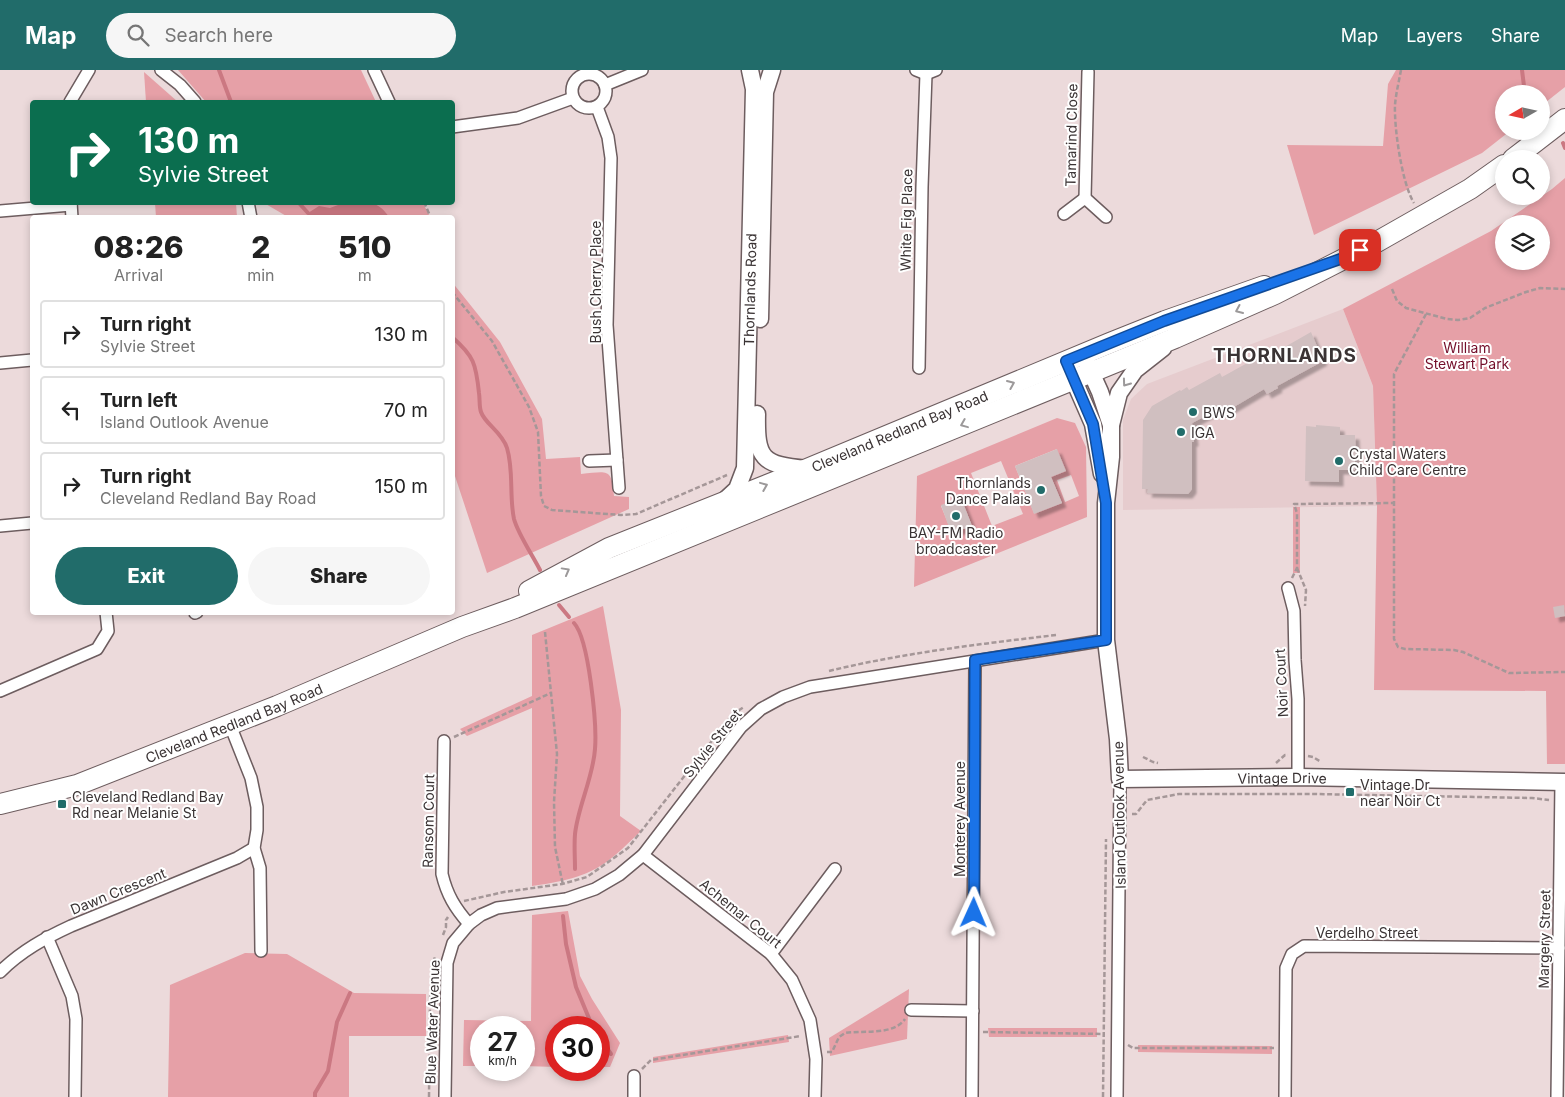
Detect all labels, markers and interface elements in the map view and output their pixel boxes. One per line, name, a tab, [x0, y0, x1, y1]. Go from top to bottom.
search box	[106, 13, 456, 58]
text: Map	[25, 21, 76, 50]
icon: search	[124, 21, 152, 49]
text: Search here	[164, 24, 273, 47]
text: Map	[1341, 25, 1378, 46]
text: Layers	[1406, 25, 1463, 46]
text: Share	[1491, 25, 1540, 46]
street label: Tamarind Close	[1062, 83, 1080, 187]
north arrow	[1495, 85, 1550, 140]
map controls	[1495, 85, 1550, 270]
text: 130 m	[138, 119, 240, 161]
icon: right	[55, 120, 120, 185]
button: search	[1495, 150, 1550, 205]
text: Sylvie Street	[138, 161, 269, 187]
street label: White Fig Place	[897, 169, 915, 271]
button: layers	[1495, 215, 1550, 270]
street label: Bush Cherry Place	[587, 221, 604, 343]
text: 08:26	[93, 229, 184, 265]
text: 2	[251, 229, 270, 265]
text: 510	[338, 229, 392, 265]
pin	[1339, 229, 1381, 271]
street label: Thornlands Road	[739, 233, 759, 346]
icon: arrive	[1346, 236, 1374, 264]
text: Arrival	[114, 265, 163, 285]
text: min	[247, 265, 274, 285]
text: m	[358, 265, 372, 285]
one-way arrow	[1235, 303, 1244, 314]
text: Turn right	[100, 313, 191, 336]
icon: right	[57, 320, 85, 348]
text: 130 m	[375, 323, 428, 346]
text: Sylvie Street	[100, 336, 195, 356]
park label: William Stewart Park	[1425, 339, 1510, 372]
district label: THORNLANDS	[1213, 344, 1357, 367]
one-way arrow	[1123, 377, 1132, 387]
one-way arrow	[1006, 380, 1015, 390]
street label: Cleveland Redland Bay Road	[809, 386, 990, 475]
text: Turn left	[100, 389, 178, 412]
icon: left	[57, 396, 85, 424]
text: 70 m	[384, 399, 428, 422]
place label: BWS	[1203, 404, 1235, 421]
marker: BWS	[1187, 406, 1199, 418]
text: Island Outlook Avenue	[100, 412, 269, 432]
one-way arrow	[960, 418, 969, 428]
place label: IGA	[1191, 424, 1215, 441]
marker: IGA	[1175, 426, 1187, 438]
place label: Crystal Waters Child Care Centre	[1349, 445, 1466, 478]
marker: Crystal Waters Child Care Centre	[1333, 455, 1345, 467]
text: Turn right	[100, 465, 191, 488]
icon: right	[57, 472, 85, 500]
place label: Thornlands Dance Palais	[946, 474, 1031, 507]
text: 150 m	[375, 475, 428, 498]
one-way arrow	[759, 482, 768, 492]
marker: Thornlands Dance Palais	[1035, 484, 1047, 496]
text: Cleveland Redland Bay Road	[100, 488, 316, 508]
marker: BAY-FM Radio broadcaster	[950, 510, 962, 522]
place label: BAY-FM Radio broadcaster	[909, 524, 1003, 557]
button: Exit	[55, 547, 238, 605]
button: Share	[248, 547, 430, 605]
one-way arrow	[561, 567, 570, 577]
street label: Noir Court	[1271, 648, 1291, 718]
street label: Cleveland Redland Bay Road	[143, 679, 325, 766]
street label: Sylvie Street	[679, 705, 745, 781]
street label: Island Outlook Avenue	[1109, 741, 1129, 889]
street label: Monterey Avenue	[951, 761, 968, 877]
street label: Vintage Drive	[1237, 768, 1327, 786]
street label: Ransom Court	[419, 773, 437, 868]
place label: Vintage Dr near Noir Ct	[1360, 776, 1440, 809]
marker: Vintage Dr near Noir Ct	[1344, 786, 1356, 798]
place label: Cleveland Redland Bay Rd near Melanie St	[72, 788, 224, 821]
marker: Cleveland Redland Bay Rd near Melanie St	[56, 798, 68, 810]
street label: Dawn Crescent	[68, 864, 169, 918]
street label: Achemar Court	[697, 875, 786, 951]
position arrow	[947, 886, 999, 938]
street label: Margery Street	[1535, 889, 1553, 989]
street label: Verdelho Street	[1316, 924, 1419, 941]
street label: Blue Water Avenue	[421, 959, 443, 1085]
speed limit sign: 30	[545, 1016, 610, 1081]
text: 27	[487, 1027, 518, 1057]
text: km/h	[488, 1053, 517, 1068]

